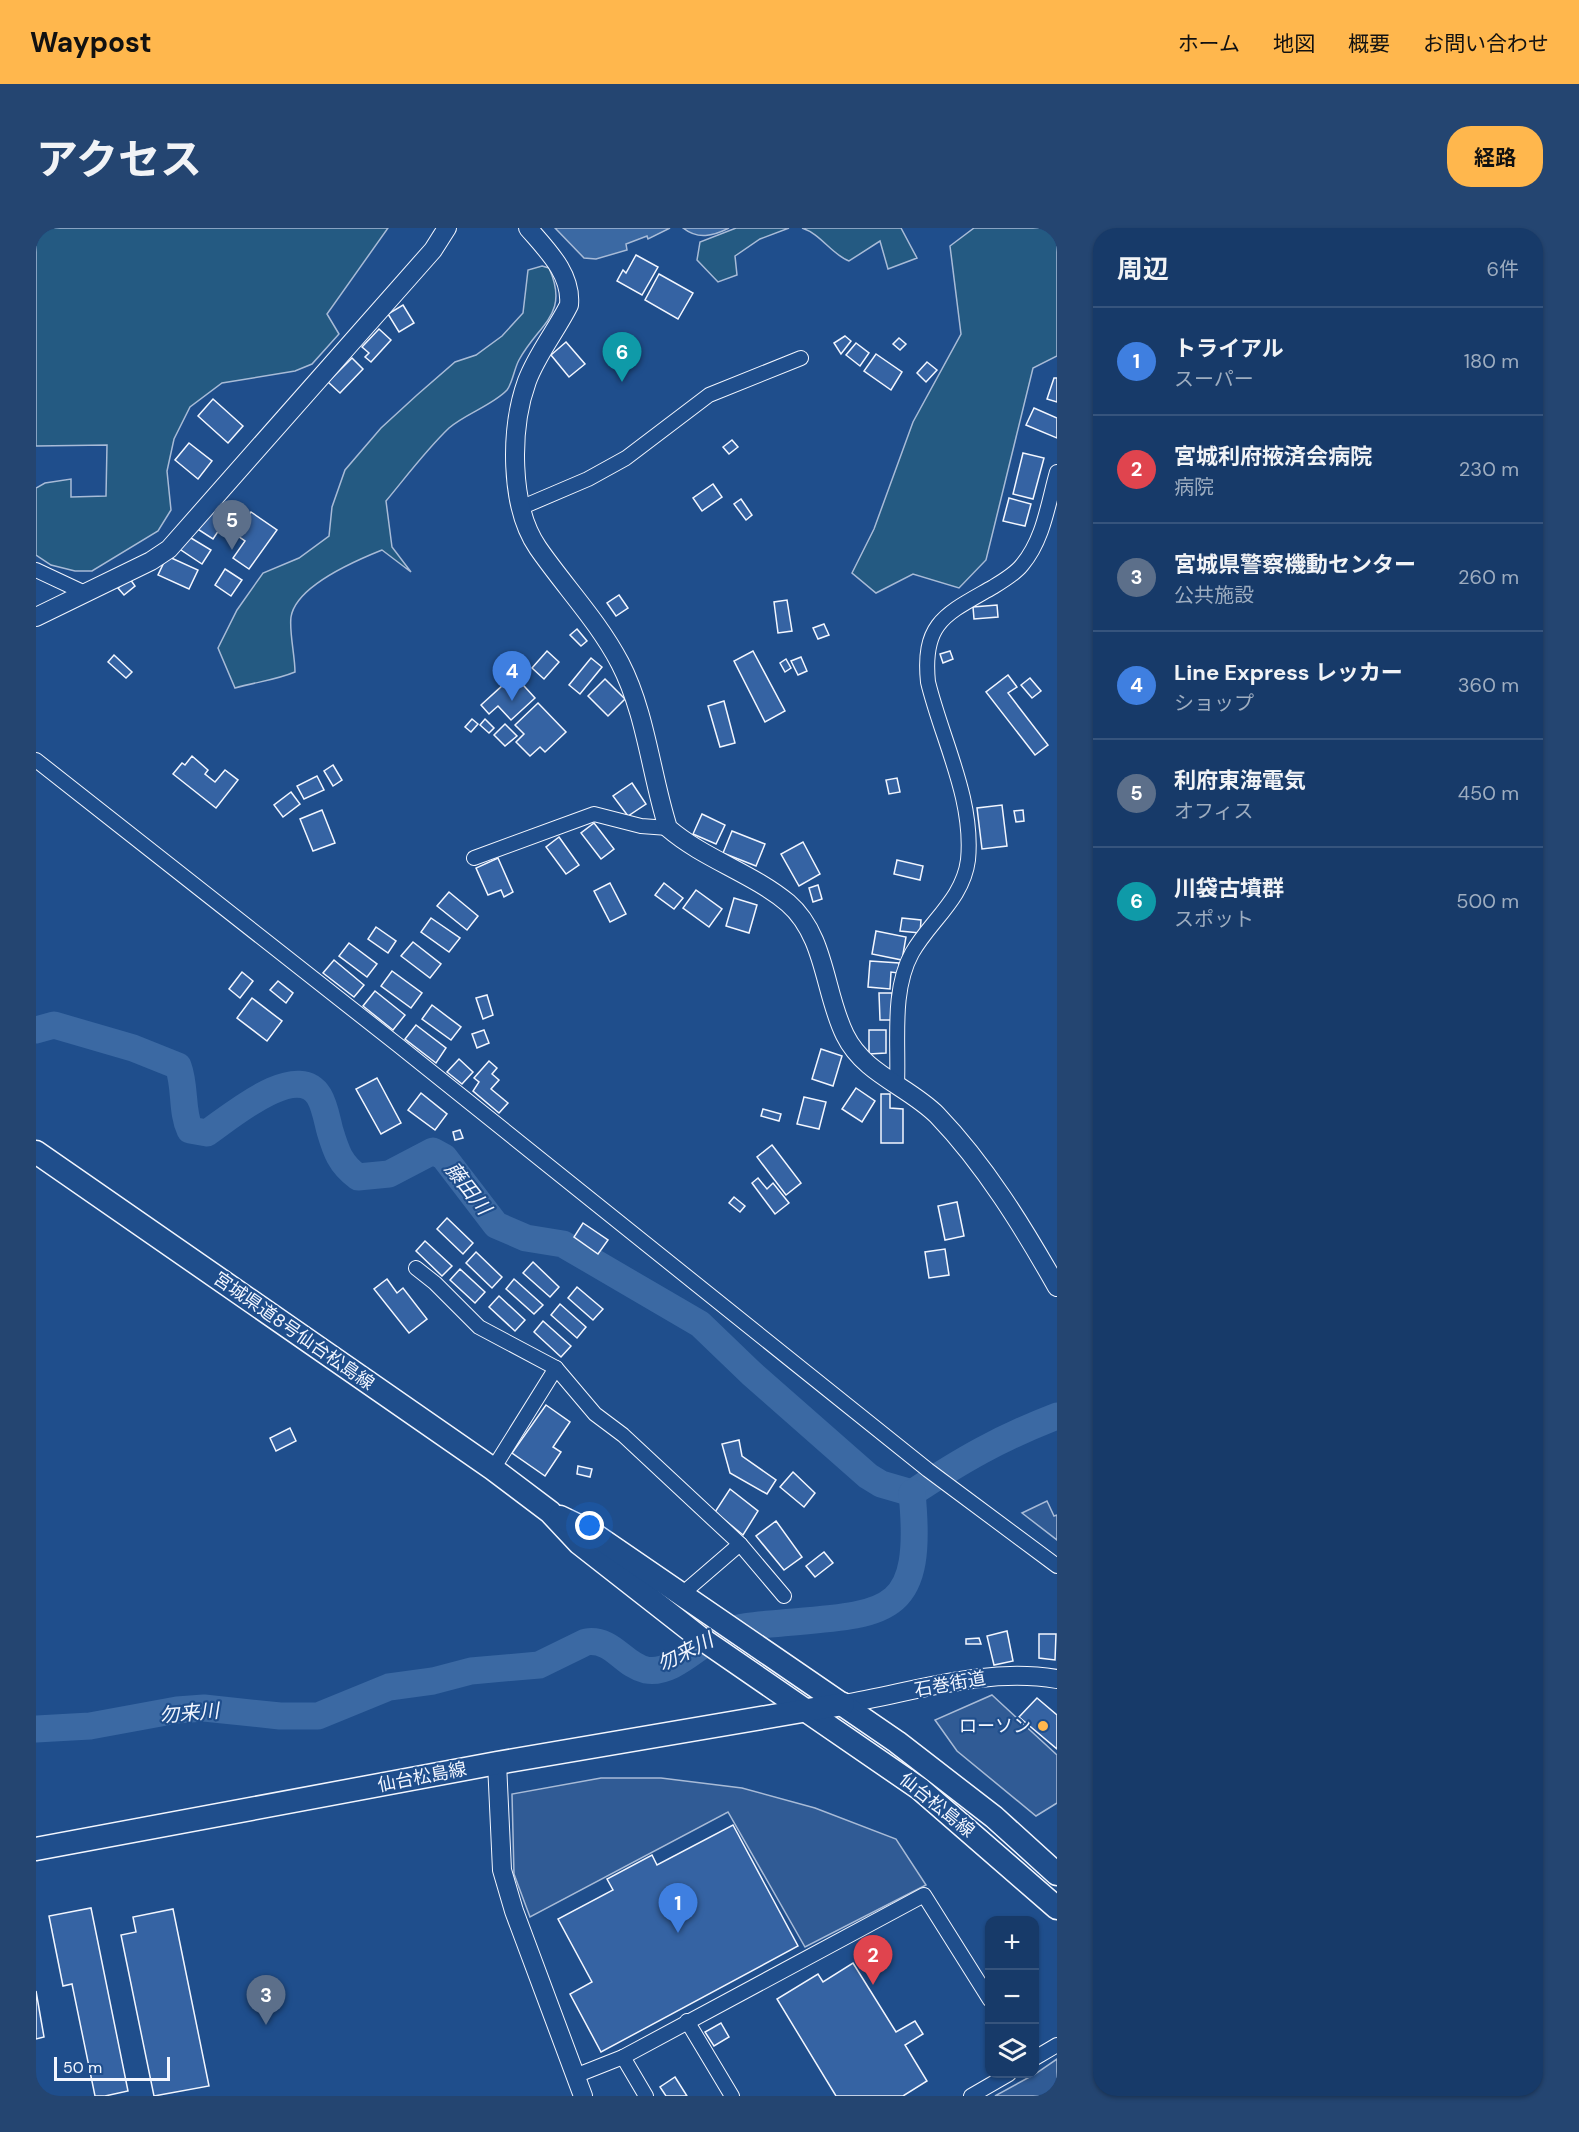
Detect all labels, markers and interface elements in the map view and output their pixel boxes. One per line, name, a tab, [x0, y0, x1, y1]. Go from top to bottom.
text: Waypost	[30, 24, 152, 61]
text: ホーム	[1178, 30, 1240, 58]
text: 地図	[1273, 30, 1315, 58]
text: 概要	[1348, 30, 1390, 58]
text: お問い合わせ	[1423, 30, 1549, 58]
button: 経路	[1447, 126, 1543, 187]
text: アクセス	[36, 132, 202, 187]
text: 周辺	[1117, 252, 1169, 286]
text: 6件	[1486, 256, 1519, 282]
pin: 6	[602, 332, 642, 382]
text: トライアル	[1174, 334, 1284, 363]
text: 1	[1133, 348, 1140, 374]
text: 180 m	[1464, 348, 1519, 374]
text: スーパー	[1174, 366, 1254, 392]
text: 宮城利府掖済会病院	[1174, 442, 1372, 471]
text: 2	[1131, 456, 1142, 482]
text: 230 m	[1459, 456, 1519, 482]
text: 病院	[1174, 474, 1214, 500]
pin: 5	[212, 500, 252, 550]
text: 宮城県警察機動センター	[1174, 550, 1416, 579]
text: 3	[1130, 564, 1143, 590]
text: 260 m	[1458, 564, 1519, 590]
text: 公共施設	[1174, 582, 1254, 608]
pin: 4	[492, 652, 532, 701]
text: Line Express レッカー	[1174, 658, 1403, 687]
text: 4	[1130, 672, 1143, 698]
text: 360 m	[1458, 672, 1519, 698]
text: ショップ	[1174, 690, 1254, 716]
text: 利府東海電気	[1174, 766, 1306, 795]
text: 5	[1130, 780, 1143, 806]
text: 450 m	[1458, 780, 1519, 806]
text: オフィス	[1174, 798, 1254, 824]
text: 川袋古墳群	[1174, 874, 1284, 903]
text: 6	[1130, 888, 1143, 914]
text: 500 m	[1456, 888, 1519, 914]
text: スポット	[1174, 906, 1254, 932]
water label: 藤田川	[439, 1156, 498, 1221]
street label: 宮城県道8号仙台松島線	[209, 1266, 379, 1396]
your location	[575, 1511, 604, 1540]
water label: 勿来川	[652, 1626, 719, 1677]
street label: 石巻街道	[912, 1666, 988, 1702]
water label: 勿来川	[158, 1697, 222, 1729]
place label: ローソン	[959, 1714, 1031, 1738]
marker: ローソン	[1036, 1719, 1050, 1733]
street label: 仙台松島線	[376, 1757, 468, 1797]
street label: 仙台松島線	[894, 1767, 980, 1843]
pin: 1	[658, 1884, 698, 1933]
map controls	[985, 1916, 1039, 2078]
button: +	[985, 1916, 1039, 1970]
pin: 2	[854, 1936, 892, 1985]
button: −	[985, 1970, 1039, 2024]
pin: 3	[246, 1976, 286, 2025]
button: layers	[985, 2024, 1039, 2078]
scale bar	[54, 2054, 170, 2082]
text: 50 m	[63, 2057, 102, 2078]

